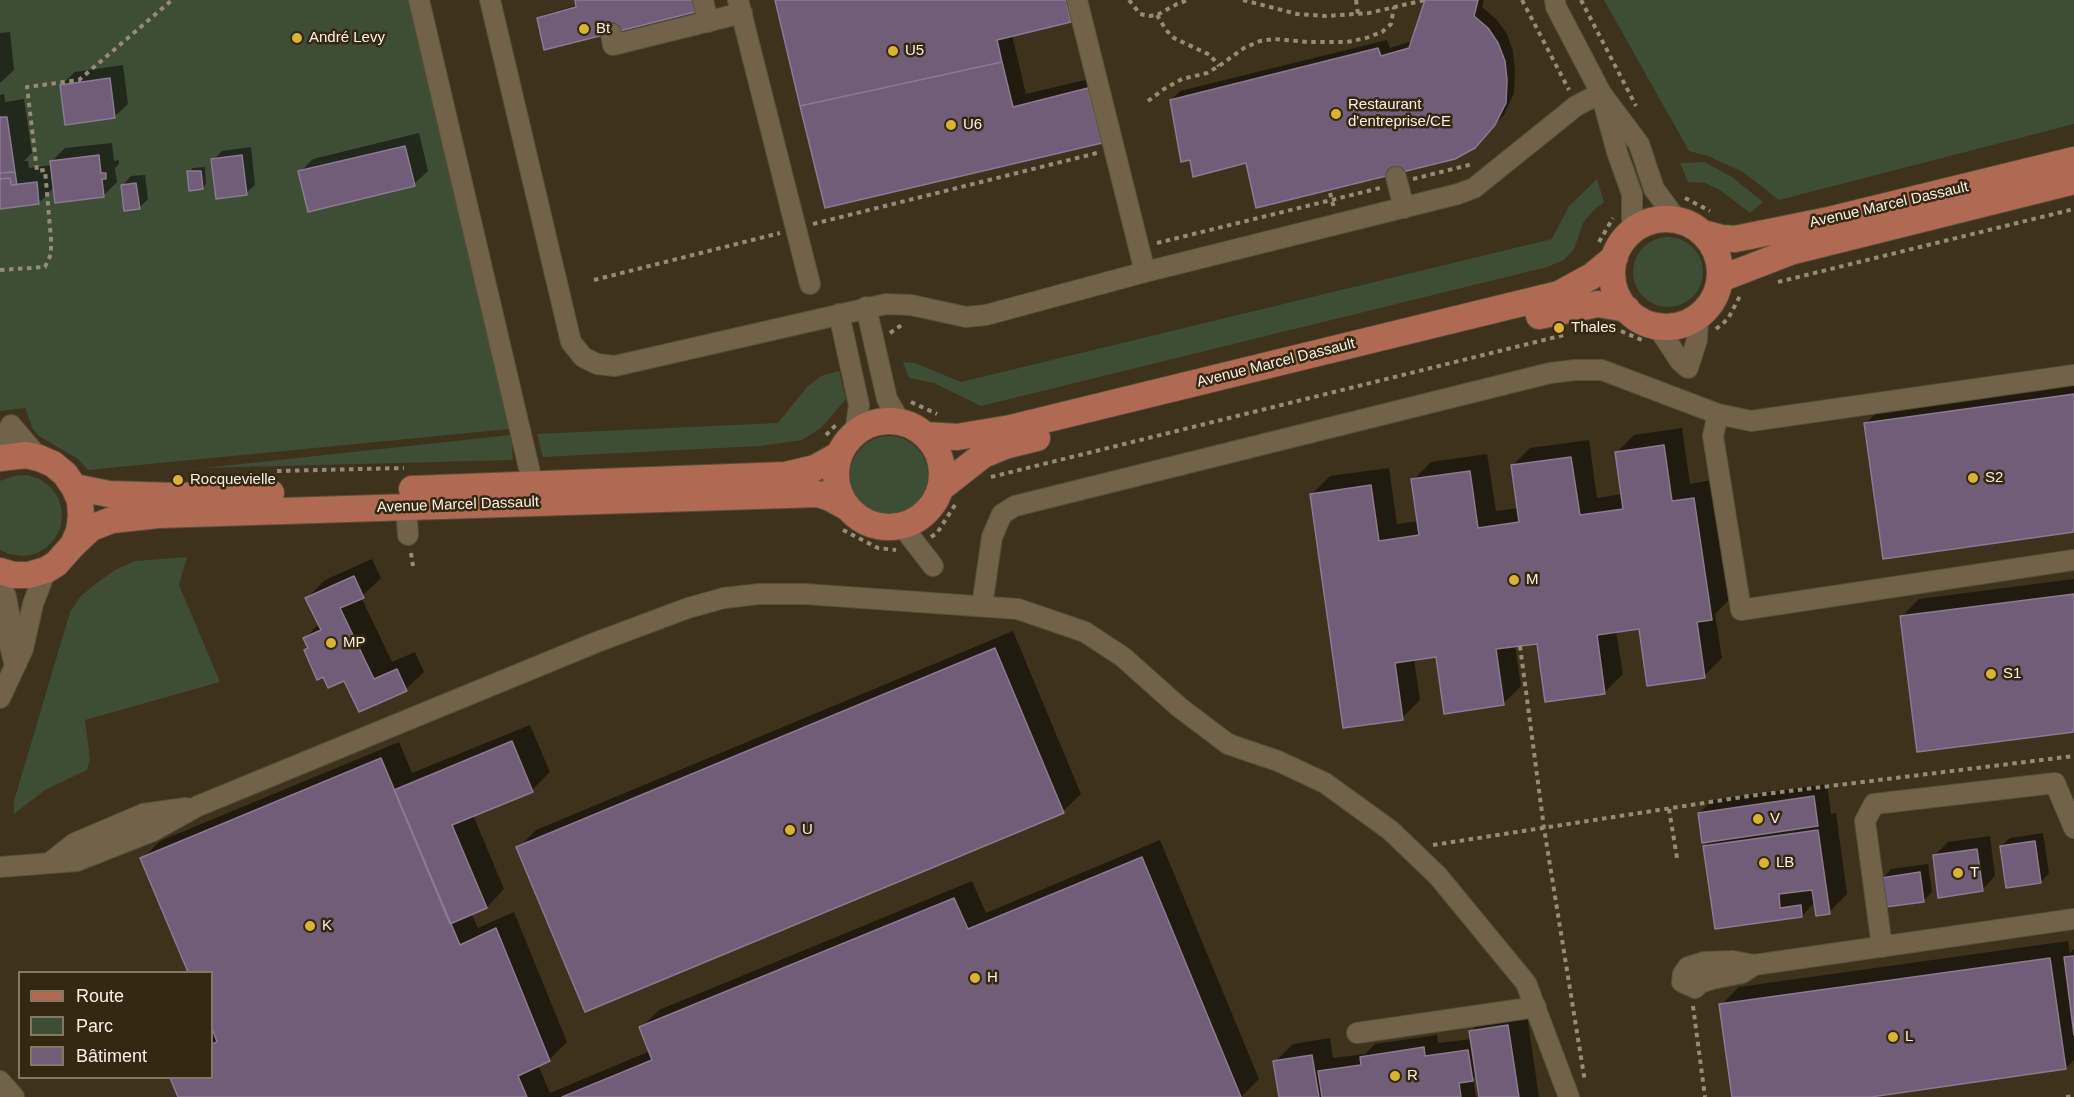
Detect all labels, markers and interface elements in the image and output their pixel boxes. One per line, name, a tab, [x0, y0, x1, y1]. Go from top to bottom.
place label: Bt	[596, 20, 610, 38]
marker: Bt	[577, 22, 591, 36]
place label: André Levy	[309, 29, 385, 47]
marker: André Levy	[290, 31, 304, 45]
place label: U5	[905, 42, 924, 60]
marker: U5	[886, 44, 900, 58]
place label: Restaurant d'entreprise/CE	[1348, 96, 1451, 131]
marker: Restaurant d'entreprise/CE	[1329, 107, 1343, 121]
place label: U6	[963, 116, 982, 134]
marker: U6	[944, 118, 958, 132]
street label: Avenue Marcel Dassault	[1808, 178, 1970, 232]
place label: Thales	[1571, 319, 1616, 337]
marker: Thales	[1552, 321, 1566, 335]
street label: Avenue Marcel Dassault	[1195, 335, 1357, 391]
place label: S2	[1985, 469, 2003, 487]
place label: Rocquevielle	[190, 471, 276, 489]
marker: S2	[1966, 471, 1980, 485]
marker: Rocquevielle	[171, 473, 185, 487]
street label: Avenue Marcel Dassault	[377, 493, 539, 517]
place label: M	[1526, 571, 1538, 589]
marker: M	[1507, 573, 1521, 587]
place label: MP	[343, 634, 366, 652]
marker: MP	[324, 636, 338, 650]
place label: S1	[2003, 665, 2021, 683]
marker: S1	[1984, 667, 1998, 681]
place label: V	[1770, 810, 1780, 828]
marker: V	[1751, 812, 1765, 826]
place label: U	[802, 821, 813, 839]
marker: U	[783, 823, 797, 837]
place label: LB	[1776, 854, 1794, 872]
marker: LB	[1757, 856, 1771, 870]
place label: T	[1970, 864, 1979, 882]
marker: T	[1951, 866, 1965, 880]
place label: K	[322, 917, 332, 935]
marker: K	[303, 919, 317, 933]
place label: H	[987, 969, 998, 987]
legend	[18, 971, 213, 1079]
marker: H	[968, 971, 982, 985]
text: Route	[76, 986, 124, 1006]
text: Parc	[76, 1016, 113, 1036]
place label: L	[1905, 1028, 1913, 1046]
marker: L	[1886, 1030, 1900, 1044]
text: Bâtiment	[76, 1046, 147, 1066]
place label: R	[1407, 1067, 1418, 1085]
marker: R	[1388, 1069, 1402, 1083]

